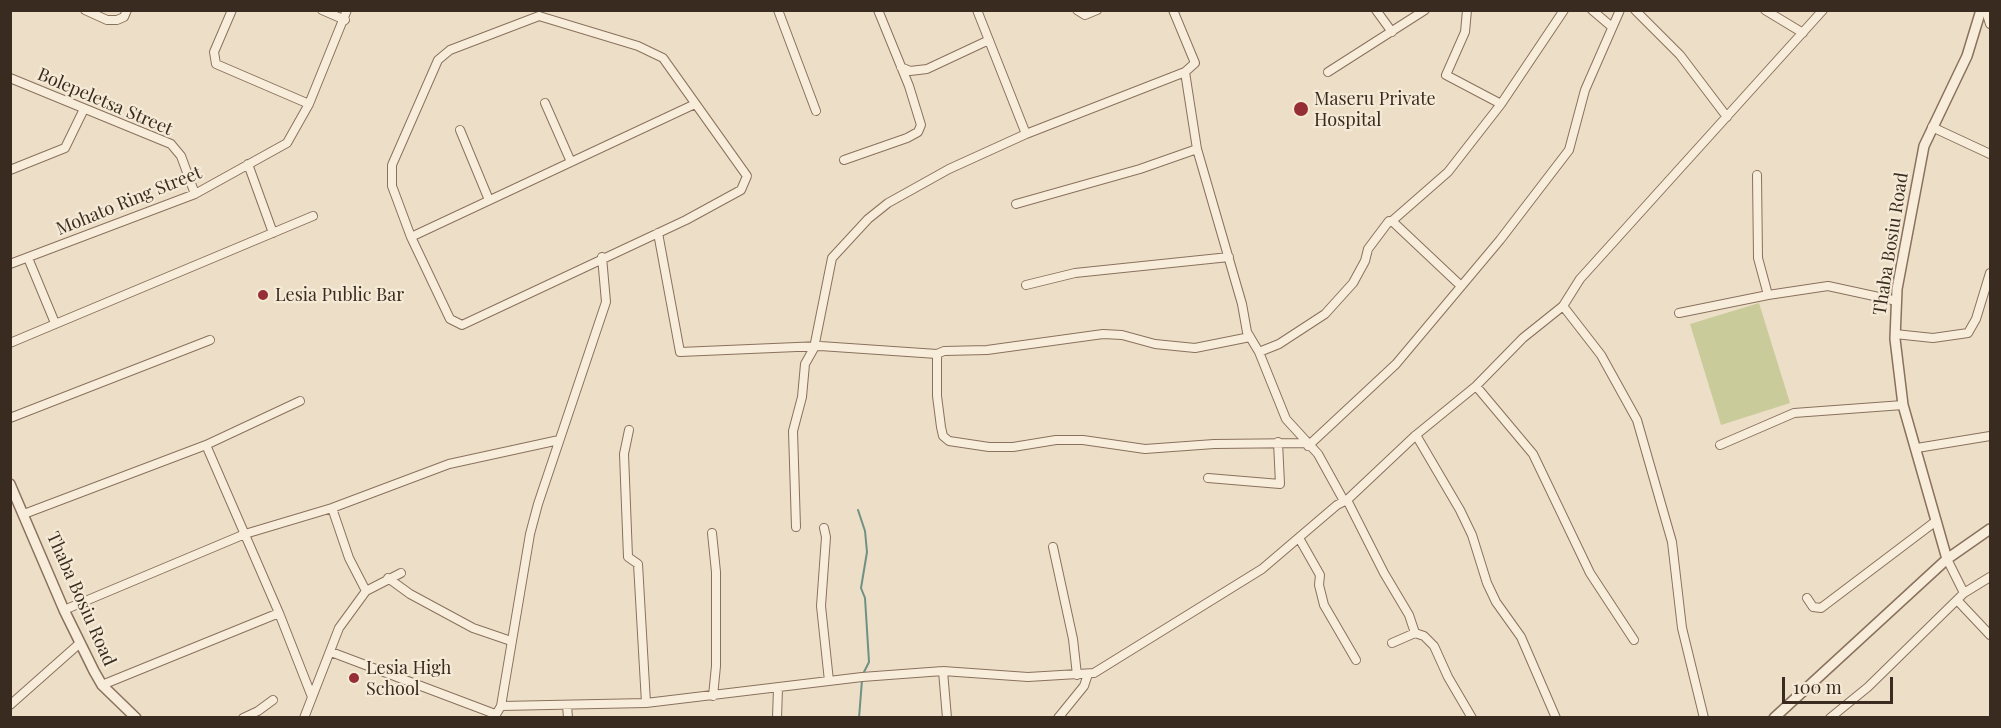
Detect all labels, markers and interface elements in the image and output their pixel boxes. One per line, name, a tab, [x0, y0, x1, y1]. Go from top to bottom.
street label: Bolepeletsa Street	[34, 64, 176, 140]
place label: Maseru Private Hospital	[1314, 88, 1436, 130]
marker: Maseru Private Hospital	[1292, 100, 1310, 118]
street label: Mohato Ring Street	[53, 162, 205, 240]
street label: Thaba Bosiu Road	[1869, 171, 1913, 317]
place label: Lesia Public Bar	[275, 284, 404, 306]
marker: Lesia Public Bar	[256, 288, 270, 302]
street label: Thaba Bosiu Road	[42, 529, 120, 669]
place label: Lesia High School	[366, 657, 451, 700]
scale bar	[1785, 665, 1896, 703]
marker: Lesia High School	[347, 671, 361, 685]
text: 100 m	[1793, 675, 1842, 699]

